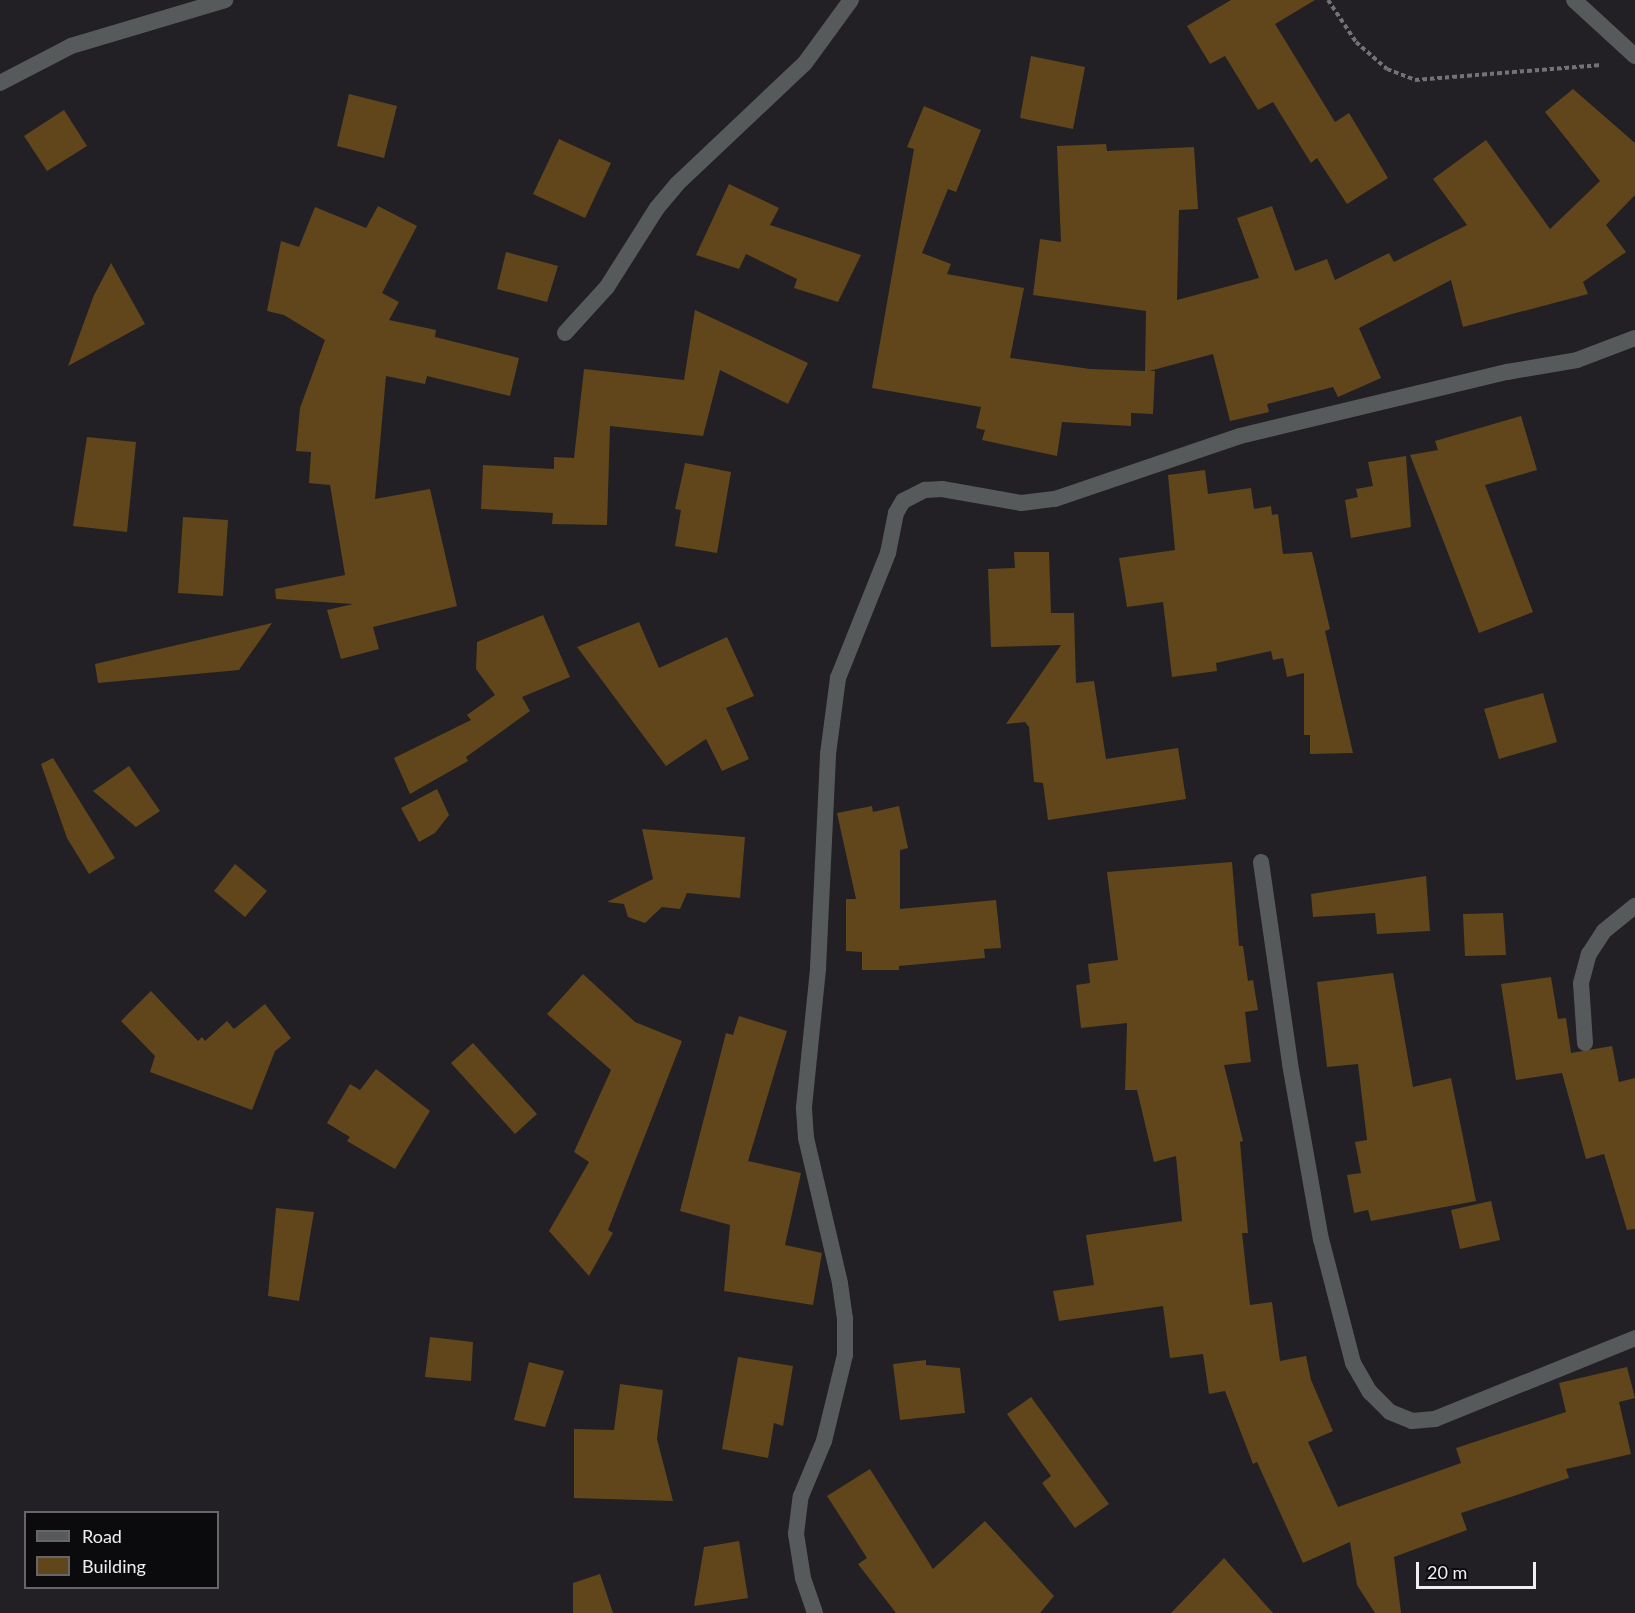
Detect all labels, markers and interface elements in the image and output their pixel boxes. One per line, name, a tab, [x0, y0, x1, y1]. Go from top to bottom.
legend	[24, 1511, 219, 1589]
text: Road	[82, 1525, 122, 1547]
scale bar	[1419, 1550, 1539, 1588]
text: Building	[82, 1555, 146, 1577]
text: 20 m	[1427, 1561, 1467, 1583]

